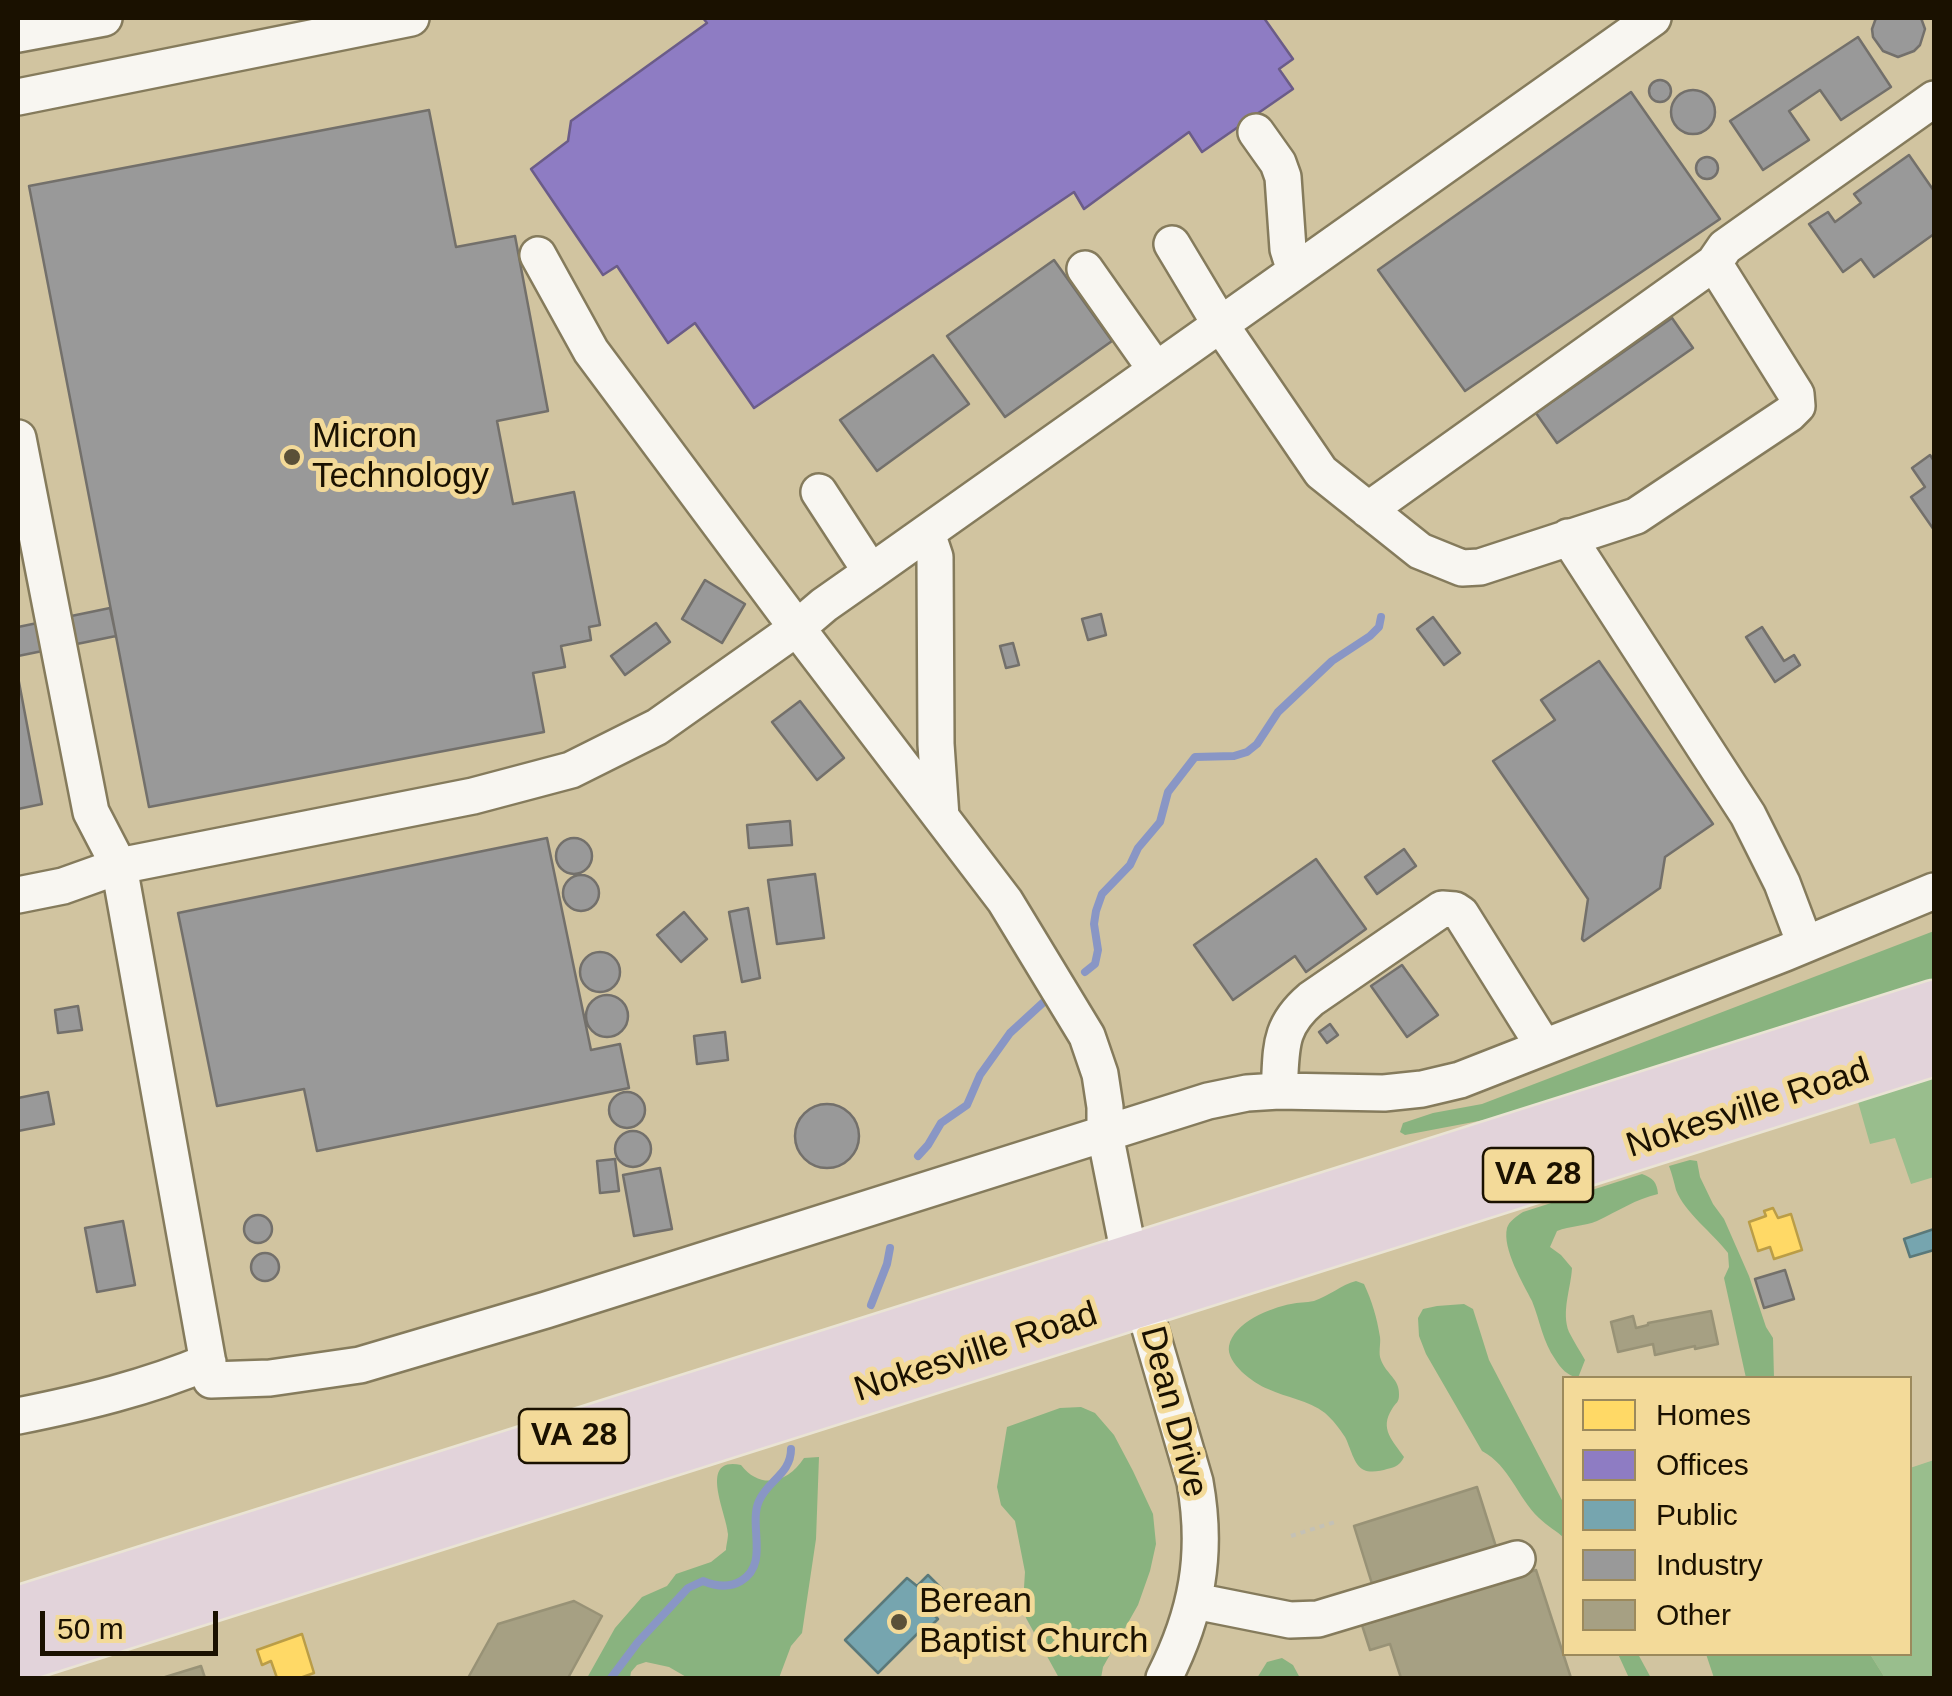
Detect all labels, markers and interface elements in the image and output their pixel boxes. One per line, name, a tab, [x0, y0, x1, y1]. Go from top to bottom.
place label: Micron Technology	[312, 416, 489, 498]
marker: Micron Technology	[281, 446, 303, 468]
street label: Nokesville Road	[1621, 1050, 1875, 1168]
road number: VA 28	[1483, 1148, 1593, 1202]
street label: Nokesville Road	[849, 1294, 1103, 1412]
street label: Dean Drive	[1130, 1322, 1216, 1502]
legend	[1562, 1376, 1912, 1656]
text: Homes	[1656, 1398, 1751, 1431]
road number: VA 28	[519, 1409, 629, 1463]
text: Offices	[1656, 1448, 1749, 1481]
text: Public	[1656, 1498, 1738, 1531]
text: Industry	[1656, 1548, 1763, 1581]
place label: Berean Baptist Church	[919, 1581, 1149, 1663]
scale bar	[45, 1591, 222, 1653]
text: Other	[1656, 1598, 1731, 1631]
marker: Berean Baptist Church	[888, 1611, 910, 1633]
text: 50 m	[57, 1612, 124, 1645]

